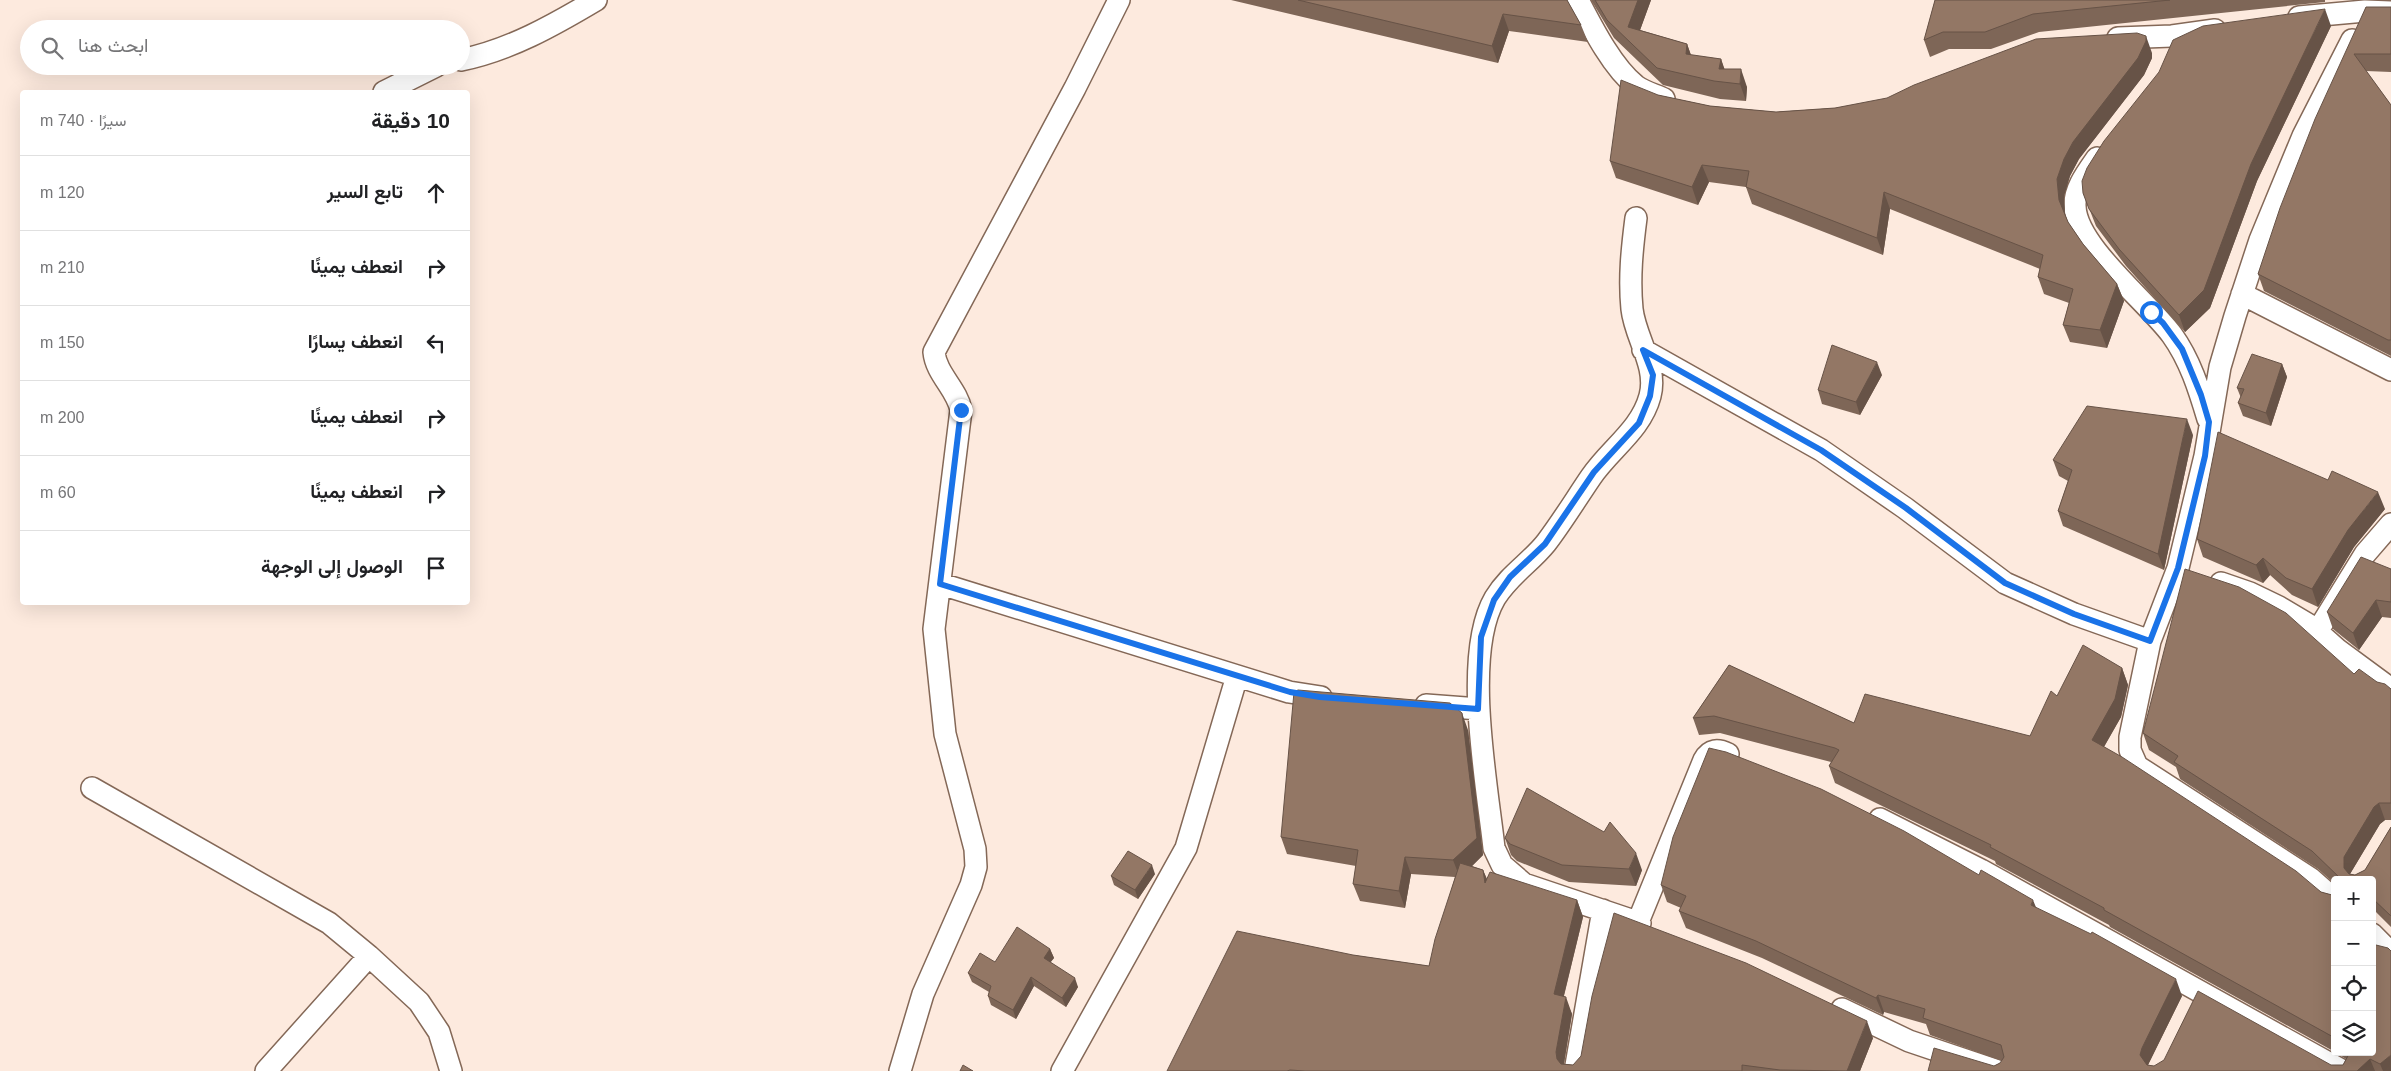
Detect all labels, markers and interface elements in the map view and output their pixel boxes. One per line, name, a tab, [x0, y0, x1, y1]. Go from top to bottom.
search box	[20, 20, 470, 75]
icon: search	[38, 34, 66, 62]
text: ابحث هنا	[78, 35, 148, 56]
text: 10 دقيقة	[371, 109, 450, 132]
text: سيرًا · 740 m	[40, 112, 126, 129]
icon: ahead	[422, 179, 450, 207]
text: تابع السير	[327, 181, 403, 202]
text: 120 m	[40, 184, 84, 201]
icon: right	[422, 254, 450, 282]
text: انعطف يمينًا	[310, 256, 403, 277]
text: 210 m	[40, 259, 84, 276]
route start	[2140, 301, 2163, 324]
icon: left	[422, 329, 450, 357]
text: انعطف يسارًا	[308, 331, 403, 352]
text: 150 m	[40, 334, 84, 351]
route end	[950, 399, 973, 422]
icon: right	[422, 404, 450, 432]
text: انعطف يمينًا	[310, 406, 403, 427]
text: 200 m	[40, 409, 84, 426]
icon: right	[422, 479, 450, 507]
text: انعطف يمينًا	[310, 481, 403, 502]
text: 60 m	[40, 484, 76, 501]
icon: arrive	[422, 554, 450, 582]
text: الوصول إلى الوجهة	[261, 556, 403, 577]
map controls	[2331, 876, 2376, 1056]
button: +	[2331, 876, 2376, 921]
button: −	[2331, 921, 2376, 966]
button: locate	[2331, 966, 2376, 1011]
button: layers	[2331, 1011, 2376, 1056]

